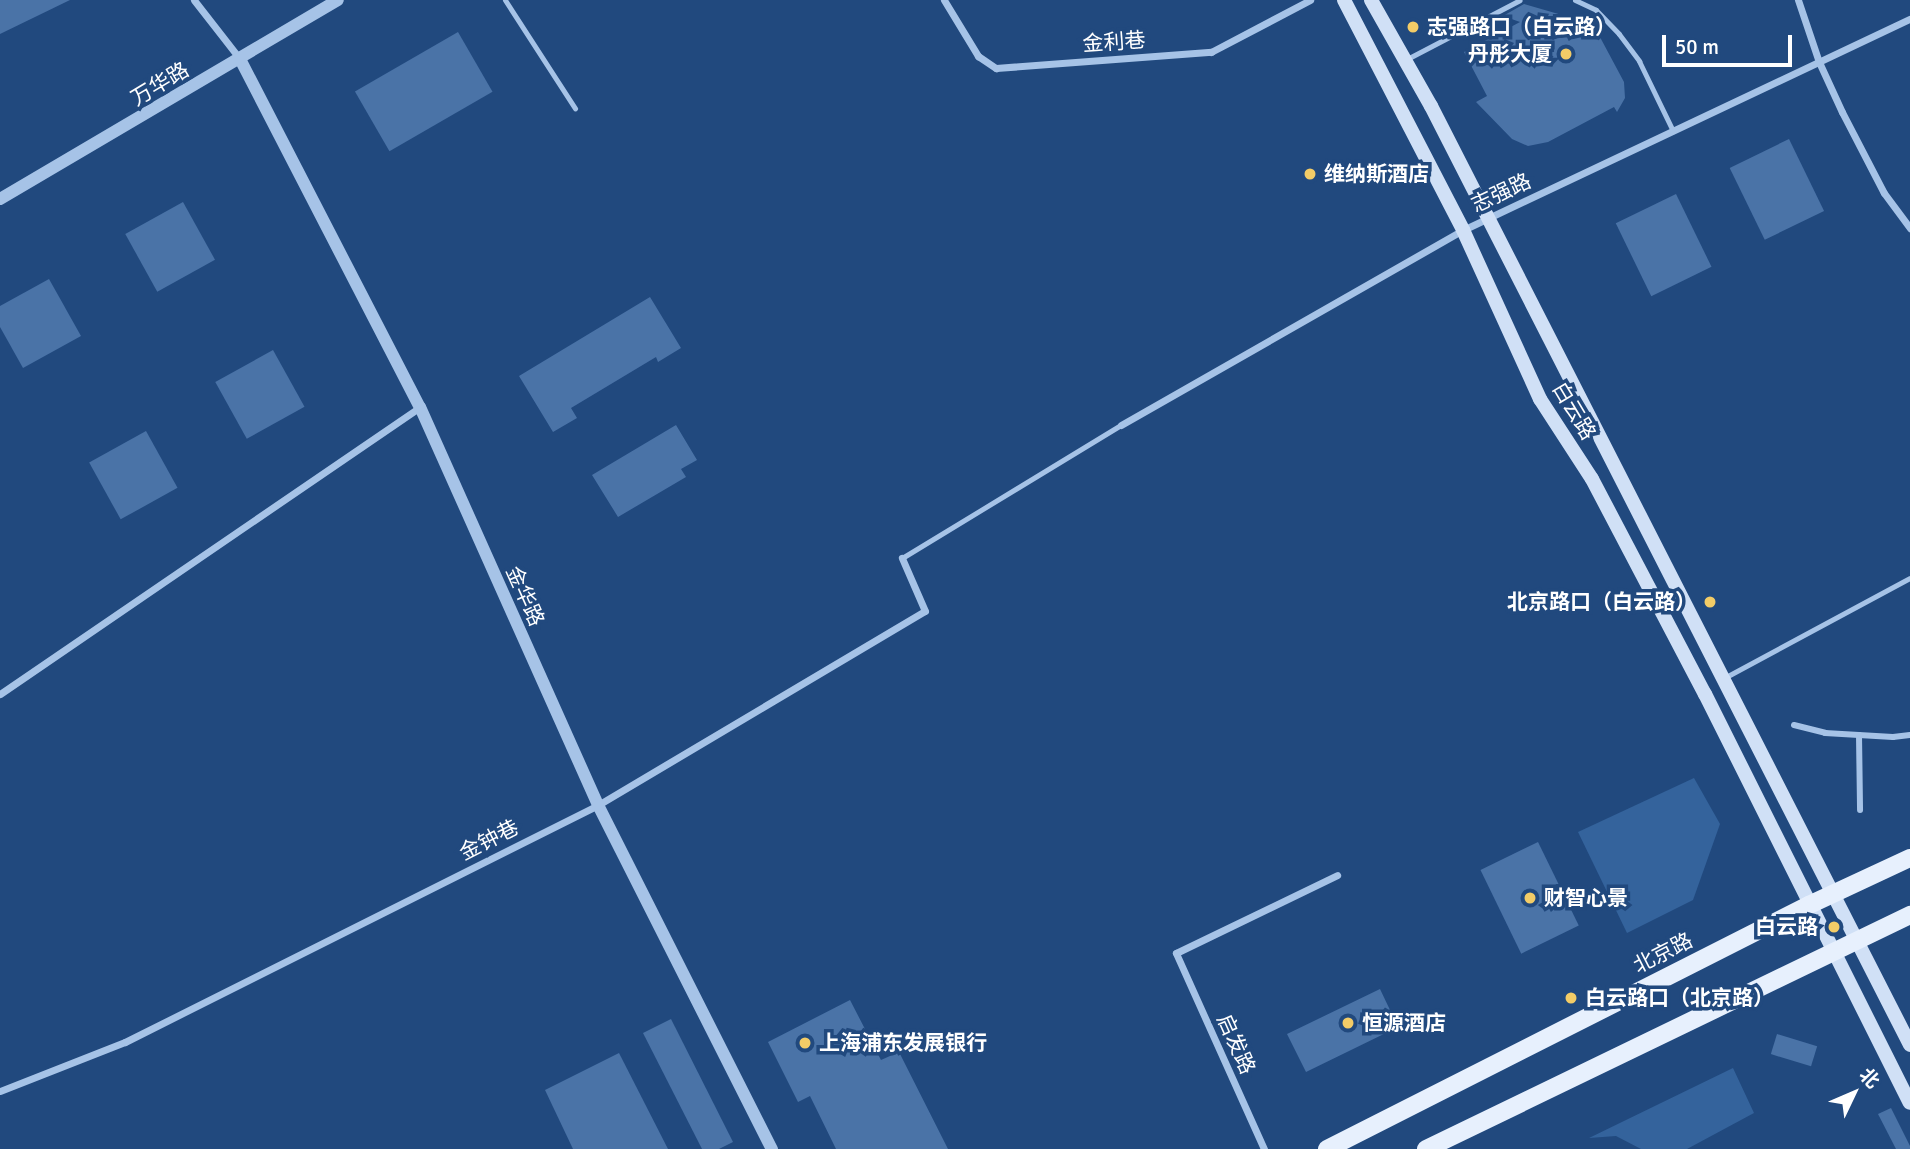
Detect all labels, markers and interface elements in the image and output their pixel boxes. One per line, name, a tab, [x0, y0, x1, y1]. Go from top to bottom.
place label: 志强路口（白云路）	[1427, 14, 1616, 40]
marker: 志强路口（白云路）	[1405, 19, 1421, 35]
scale bar	[1665, 21, 1794, 65]
street label: 金利巷	[1082, 27, 1146, 57]
text: 50 m	[1675, 34, 1719, 60]
place label: 丹彤大厦	[1468, 41, 1552, 67]
marker: 丹彤大厦	[1558, 46, 1574, 62]
street label: 万华路	[127, 57, 193, 111]
place label: 维纳斯酒店	[1324, 161, 1429, 187]
marker: 维纳斯酒店	[1302, 166, 1318, 182]
street label: 志强路	[1467, 168, 1535, 218]
street label: 白云路	[1547, 378, 1601, 444]
street label: 金华路	[501, 562, 549, 630]
place label: 北京路口（白云路）	[1507, 589, 1696, 615]
marker: 北京路口（白云路）	[1702, 594, 1718, 610]
street label: 金钟巷	[455, 814, 523, 866]
place label: 财智心景	[1544, 885, 1628, 911]
marker: 财智心景	[1522, 890, 1538, 906]
place label: 白云路	[1755, 914, 1818, 940]
marker: 白云路	[1824, 917, 1844, 937]
street label: 北京路	[1629, 927, 1697, 979]
place label: 白云路口（北京路）	[1585, 985, 1774, 1011]
marker: 白云路口（北京路）	[1563, 990, 1579, 1006]
street label: 启发路	[1212, 1010, 1260, 1078]
place label: 恒源酒店	[1362, 1010, 1446, 1036]
marker: 恒源酒店	[1340, 1015, 1356, 1031]
place label: 上海浦东发展银行	[819, 1030, 987, 1056]
marker: 上海浦东发展银行	[797, 1035, 813, 1051]
north arrow	[1819, 1058, 1889, 1128]
text: 北	[1854, 1063, 1884, 1094]

